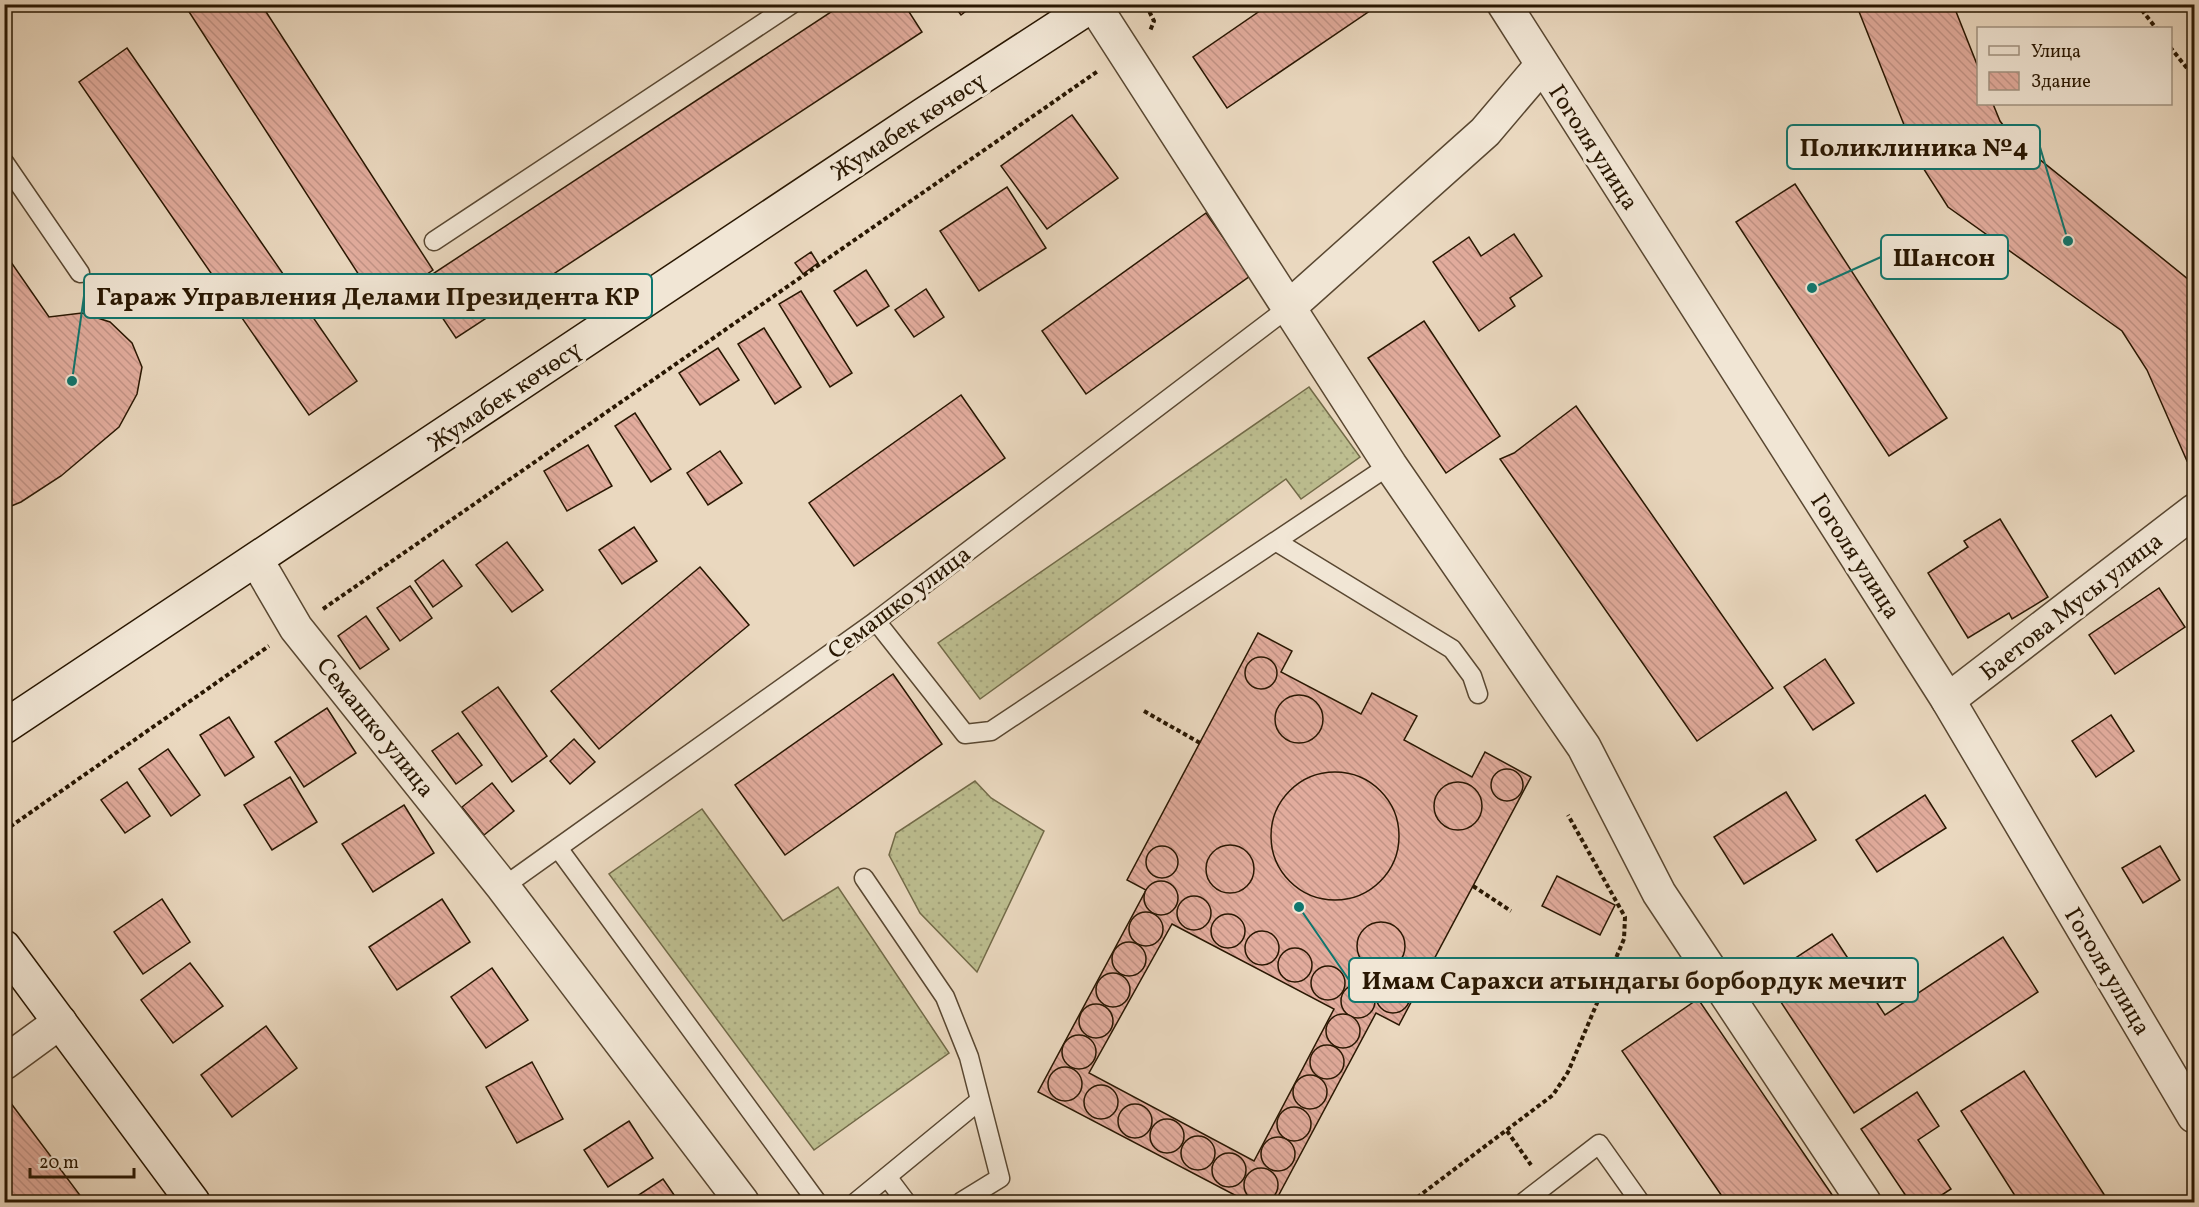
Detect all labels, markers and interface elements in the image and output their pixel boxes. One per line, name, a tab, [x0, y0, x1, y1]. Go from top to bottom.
legend	[1977, 27, 2172, 105]
text: Улица	[2031, 40, 2081, 65]
street label: Жумабек көчөсү	[825, 65, 993, 191]
text: Здание	[2031, 70, 2091, 95]
street label: Гоголя улица	[1539, 78, 1646, 218]
callout: Поликлиника №4	[1787, 125, 2040, 169]
text: Поликлиника №4	[1799, 131, 2029, 167]
callout: Шансон	[1881, 235, 2008, 279]
text: Шансон	[1893, 241, 1995, 277]
callout: Гараж Управления Делами Президента КР	[84, 274, 652, 318]
text: Гараж Управления Делами Президента КР	[96, 280, 640, 316]
street label: Жумабек көчөсү	[422, 333, 589, 462]
street label: Гоголя улица	[1801, 487, 1908, 627]
street label: Баетова Мусы улица	[1973, 525, 2171, 690]
street label: Семашко улица	[821, 538, 979, 669]
street label: Семашко улица	[307, 651, 442, 806]
street label: Гоголя улица	[2055, 902, 2158, 1043]
callout: Имам Сарахси атындагы борбордук мечит	[1349, 958, 1918, 1002]
text: Имам Сарахси атындагы борбордук мечит	[1361, 964, 1907, 1000]
scale bar	[30, 1141, 134, 1179]
text: 20 m	[39, 1151, 79, 1176]

